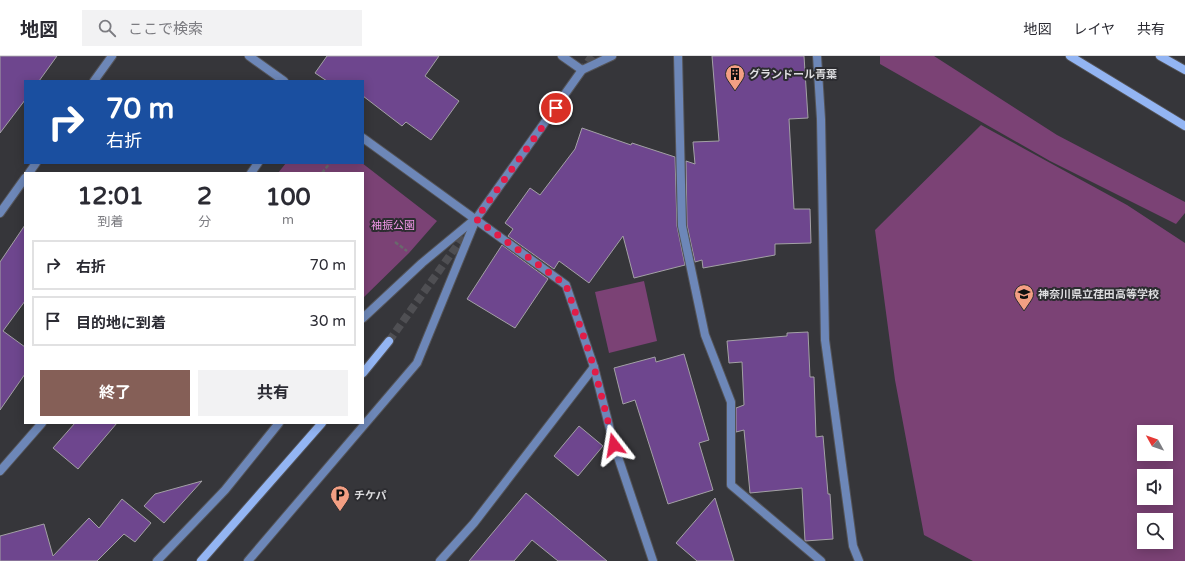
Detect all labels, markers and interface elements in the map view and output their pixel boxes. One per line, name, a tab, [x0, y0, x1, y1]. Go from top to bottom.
search box	[82, 10, 362, 46]
icon: search	[96, 17, 118, 39]
text: 地図	[20, 19, 58, 41]
text: ここで検索	[128, 20, 203, 38]
text: 地図	[1023, 21, 1051, 38]
text: レイヤ	[1073, 21, 1115, 38]
text: 共有	[1137, 21, 1165, 38]
building icon: グランドール青葉	[724, 63, 746, 91]
place label: グランドール青葉	[749, 68, 837, 81]
pin	[539, 91, 573, 125]
text: 70 m	[106, 92, 174, 126]
icon: right	[40, 96, 92, 148]
icon: arrive	[545, 97, 567, 119]
text: 右折	[106, 130, 142, 152]
text: 12:01	[77, 182, 144, 211]
text: 2	[197, 182, 212, 211]
text: 100	[265, 183, 311, 212]
text: m	[282, 212, 294, 228]
text: 到着	[98, 214, 124, 230]
text: 分	[198, 214, 211, 230]
park label: 袖振公園	[371, 219, 415, 232]
icon: right	[42, 254, 64, 276]
text: 70 m	[309, 256, 346, 274]
text: 右折	[76, 258, 106, 276]
school or university icon: 神奈川県立荏田高等学校	[1013, 283, 1035, 311]
place label: 神奈川県立荏田高等学校	[1038, 288, 1159, 301]
icon: arrive	[42, 310, 64, 332]
text: 30 m	[309, 312, 346, 330]
text: 目的地に到着	[76, 314, 166, 332]
button: 終了	[40, 370, 190, 416]
button: 共有	[198, 370, 348, 416]
position arrow	[593, 424, 635, 466]
north arrow	[1137, 425, 1173, 461]
map controls	[1137, 425, 1173, 549]
button: sound	[1137, 469, 1173, 505]
parking icon: チケパ	[329, 484, 351, 512]
place label: チケパ	[354, 489, 387, 502]
button: search	[1137, 513, 1173, 549]

